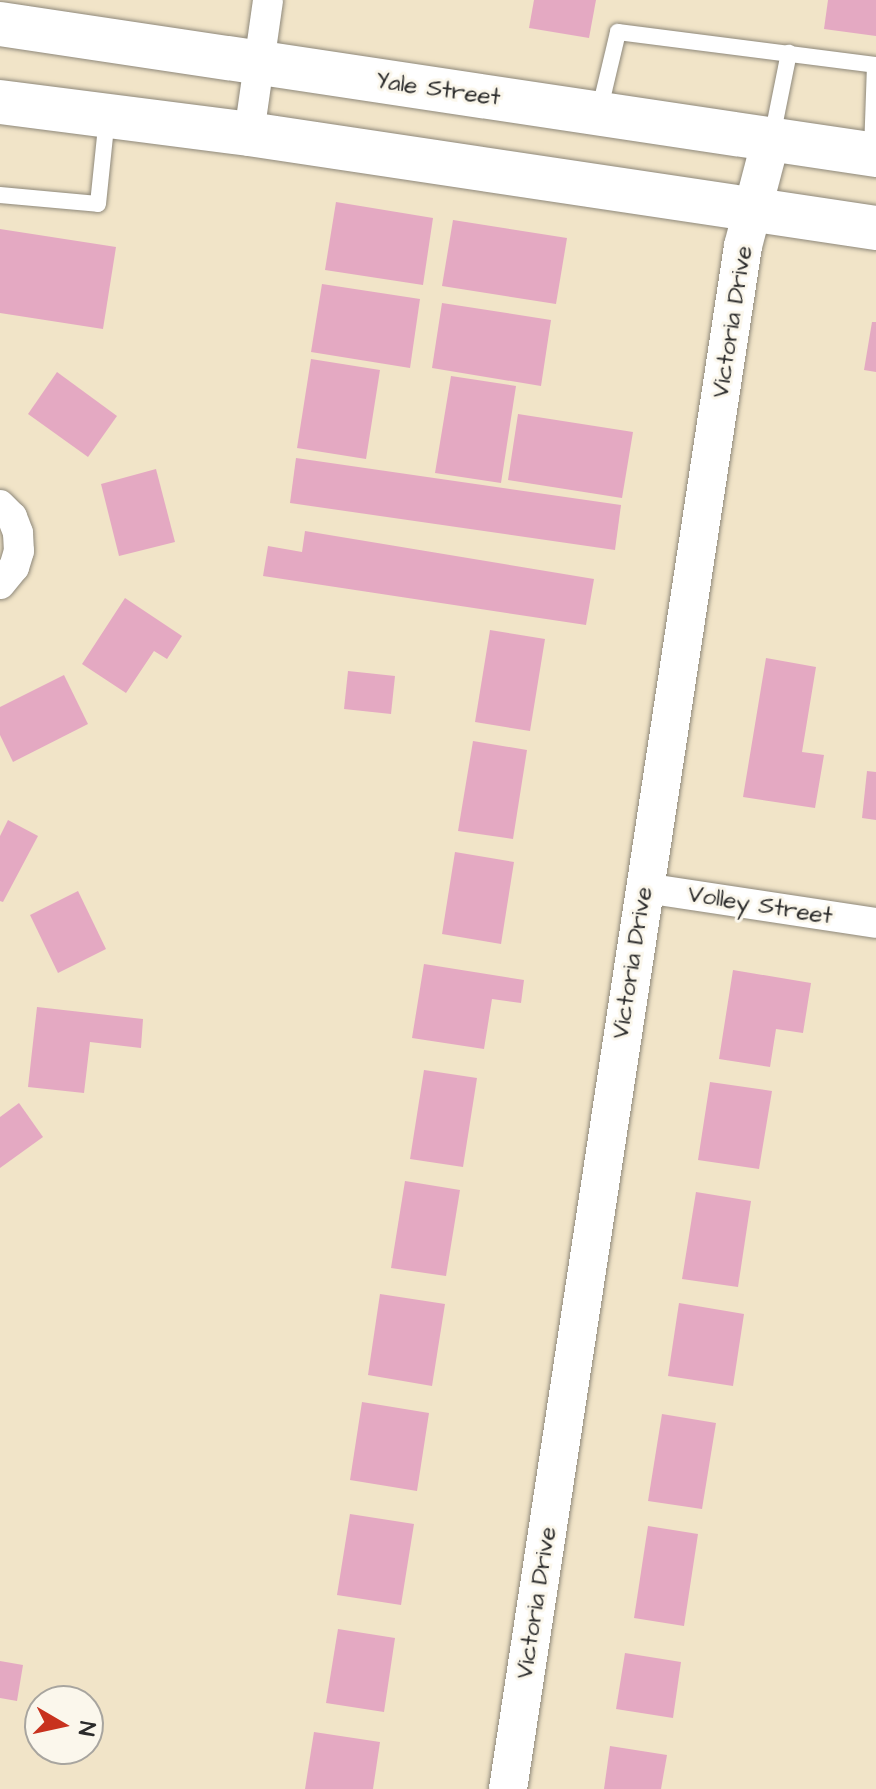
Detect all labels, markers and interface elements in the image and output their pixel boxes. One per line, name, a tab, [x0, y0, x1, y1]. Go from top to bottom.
street label: Yale Street	[374, 67, 502, 113]
street label: Victoria Drive	[707, 244, 759, 400]
street label: Volley Street	[686, 880, 834, 932]
street label: Victoria Drive	[607, 885, 659, 1041]
street label: Victoria Drive	[511, 1525, 563, 1681]
north arrow	[24, 1685, 104, 1765]
text: N	[70, 1719, 103, 1738]

